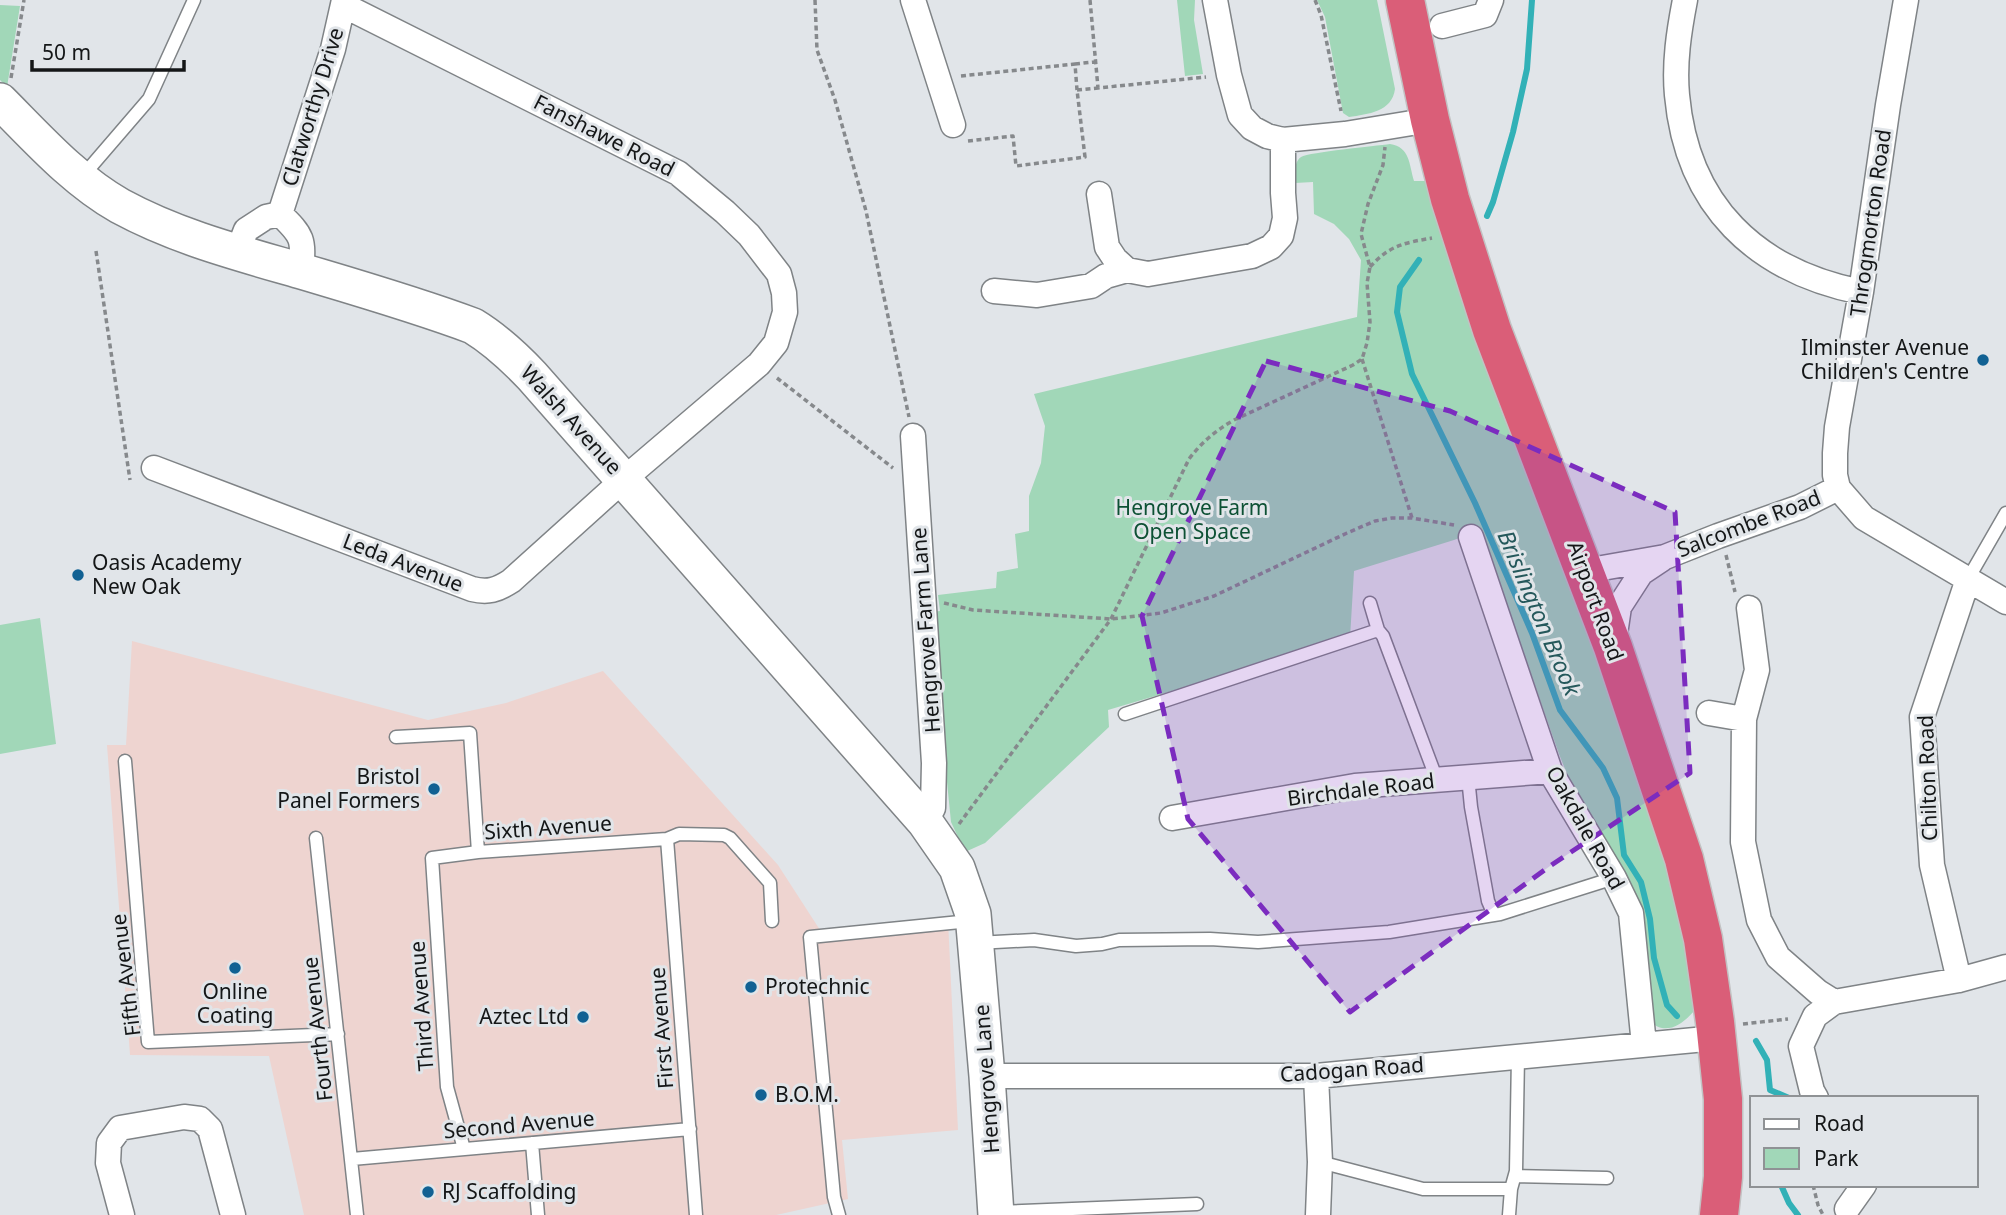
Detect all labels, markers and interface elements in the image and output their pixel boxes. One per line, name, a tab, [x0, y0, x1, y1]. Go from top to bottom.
street label: Clatworthy Drive	[275, 24, 349, 190]
scale bar	[32, 28, 184, 72]
text: 50 m	[42, 38, 91, 66]
street label: Fanshawe Road	[529, 88, 680, 183]
street label: Throgmorton Road	[1843, 127, 1897, 318]
place label: Ilminster Avenue Children's Centre	[1801, 333, 1969, 385]
marker: Ilminster Avenue Children's Centre	[1975, 352, 1991, 368]
street label: Walsh Avenue	[515, 358, 629, 480]
street label: Salcombe Road	[1673, 483, 1825, 563]
park label: Hengrove Farm Open Space	[1116, 493, 1268, 545]
water label: Brislington Brook	[1491, 525, 1590, 702]
street label: Leda Avenue	[339, 526, 468, 598]
street label: Hengrove Farm Lane	[904, 526, 946, 734]
street label: Airport Road	[1561, 537, 1631, 664]
place label: Oasis Academy New Oak	[92, 548, 242, 600]
marker: Oasis Academy New Oak	[70, 567, 86, 583]
street label: Chilton Road	[1911, 714, 1943, 842]
street label: Oakdale Road	[1540, 761, 1631, 894]
place label: Bristol Panel Formers	[277, 762, 420, 814]
street label: Birchdale Road	[1286, 766, 1436, 812]
marker: Bristol Panel Formers	[426, 781, 442, 797]
street label: Sixth Avenue	[483, 809, 613, 845]
street label: Fifth Avenue	[104, 912, 146, 1038]
street label: Third Avenue	[402, 940, 440, 1072]
street label: Fourth Avenue	[296, 956, 339, 1103]
marker: Online Coating	[227, 960, 243, 976]
street label: First Avenue	[643, 966, 679, 1090]
place label: Protechnic	[765, 972, 870, 1000]
place label: Online Coating	[197, 977, 273, 1029]
marker: Protechnic	[743, 979, 759, 995]
place label: Aztec Ltd	[479, 1002, 569, 1030]
street label: Hengrove Lane	[967, 1004, 1005, 1155]
marker: Aztec Ltd	[575, 1009, 591, 1025]
street label: Cadogan Road	[1279, 1050, 1425, 1088]
place label: B.O.M.	[775, 1080, 839, 1108]
marker: B.O.M.	[753, 1087, 769, 1103]
legend	[1750, 1096, 1978, 1187]
street label: Second Avenue	[442, 1103, 595, 1145]
text: Road	[1814, 1109, 1864, 1137]
text: Park	[1814, 1144, 1859, 1172]
place label: RJ Scaffolding	[442, 1177, 576, 1205]
marker: RJ Scaffolding	[420, 1184, 436, 1200]

